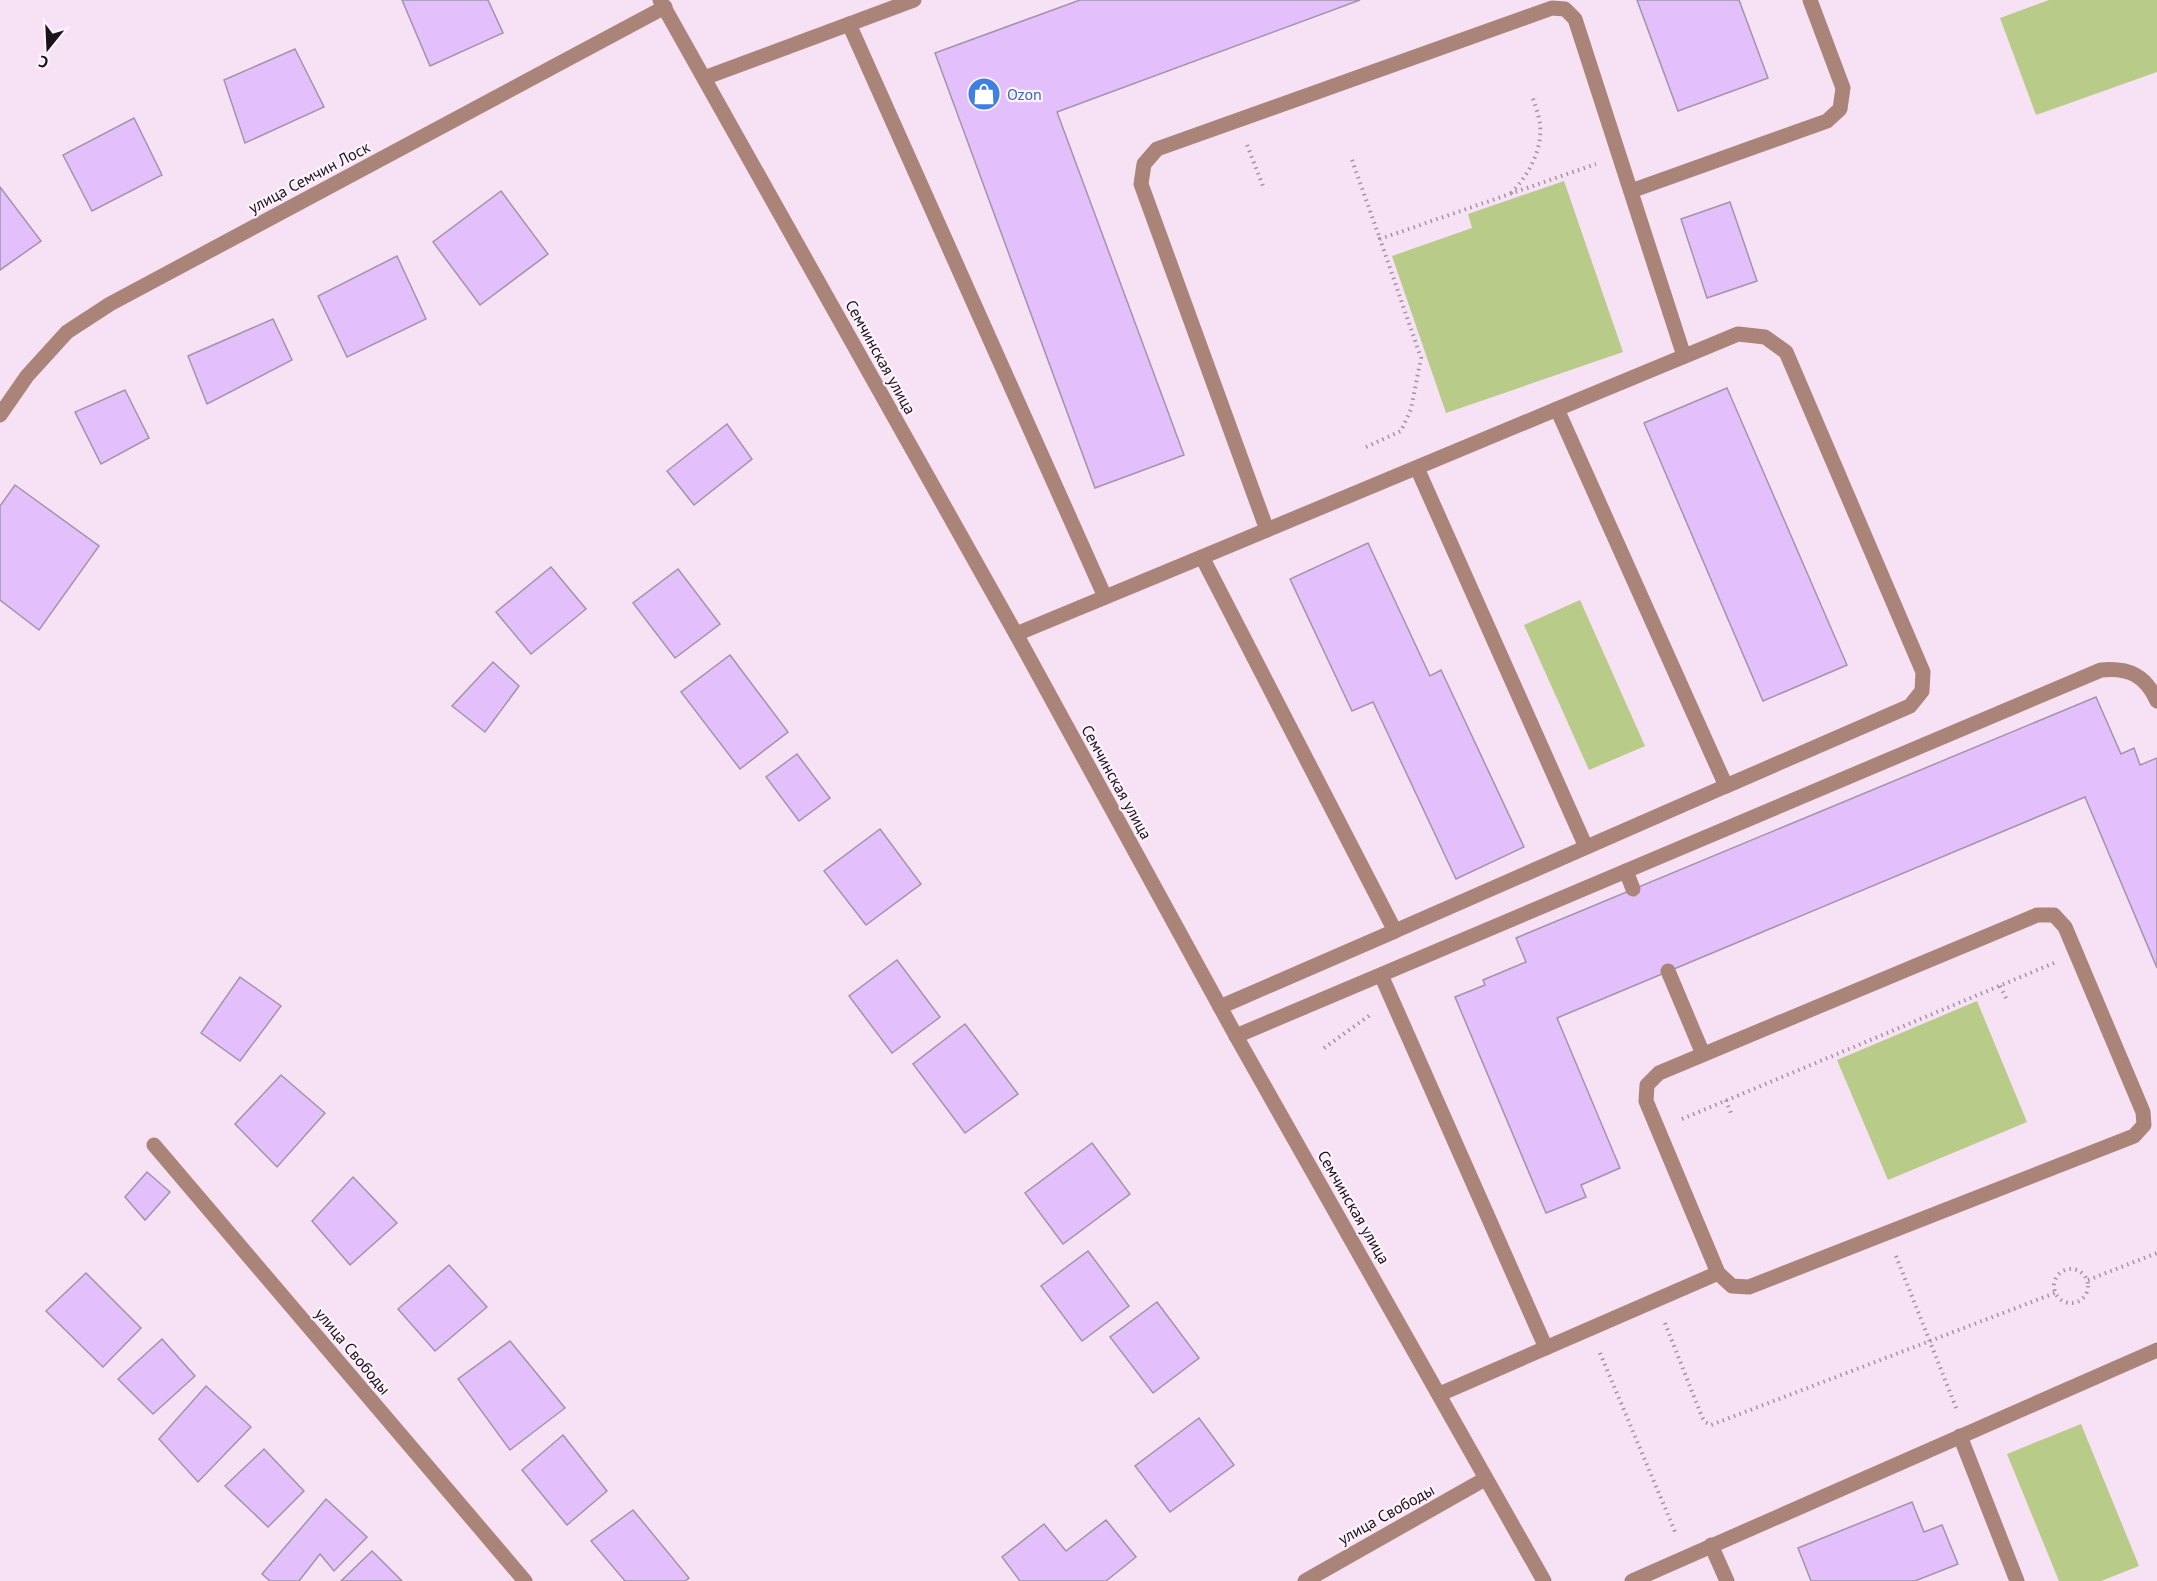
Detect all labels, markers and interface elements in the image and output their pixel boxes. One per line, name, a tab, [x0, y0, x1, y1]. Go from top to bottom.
north arrow	[18, 18, 78, 78]
text: С	[36, 51, 51, 73]
shop icon: Ozon	[966, 76, 1002, 112]
place label: Ozon	[1007, 84, 1042, 104]
street label: улица Семчин Лоск	[245, 136, 373, 217]
street label: Семчинская улица	[841, 296, 921, 418]
street label: Семчинская улица	[1077, 721, 1157, 843]
street label: Семчинская улица	[1313, 1147, 1395, 1267]
street label: улица Свободы	[311, 1304, 395, 1398]
street label: улица Свободы	[1334, 1479, 1438, 1549]

